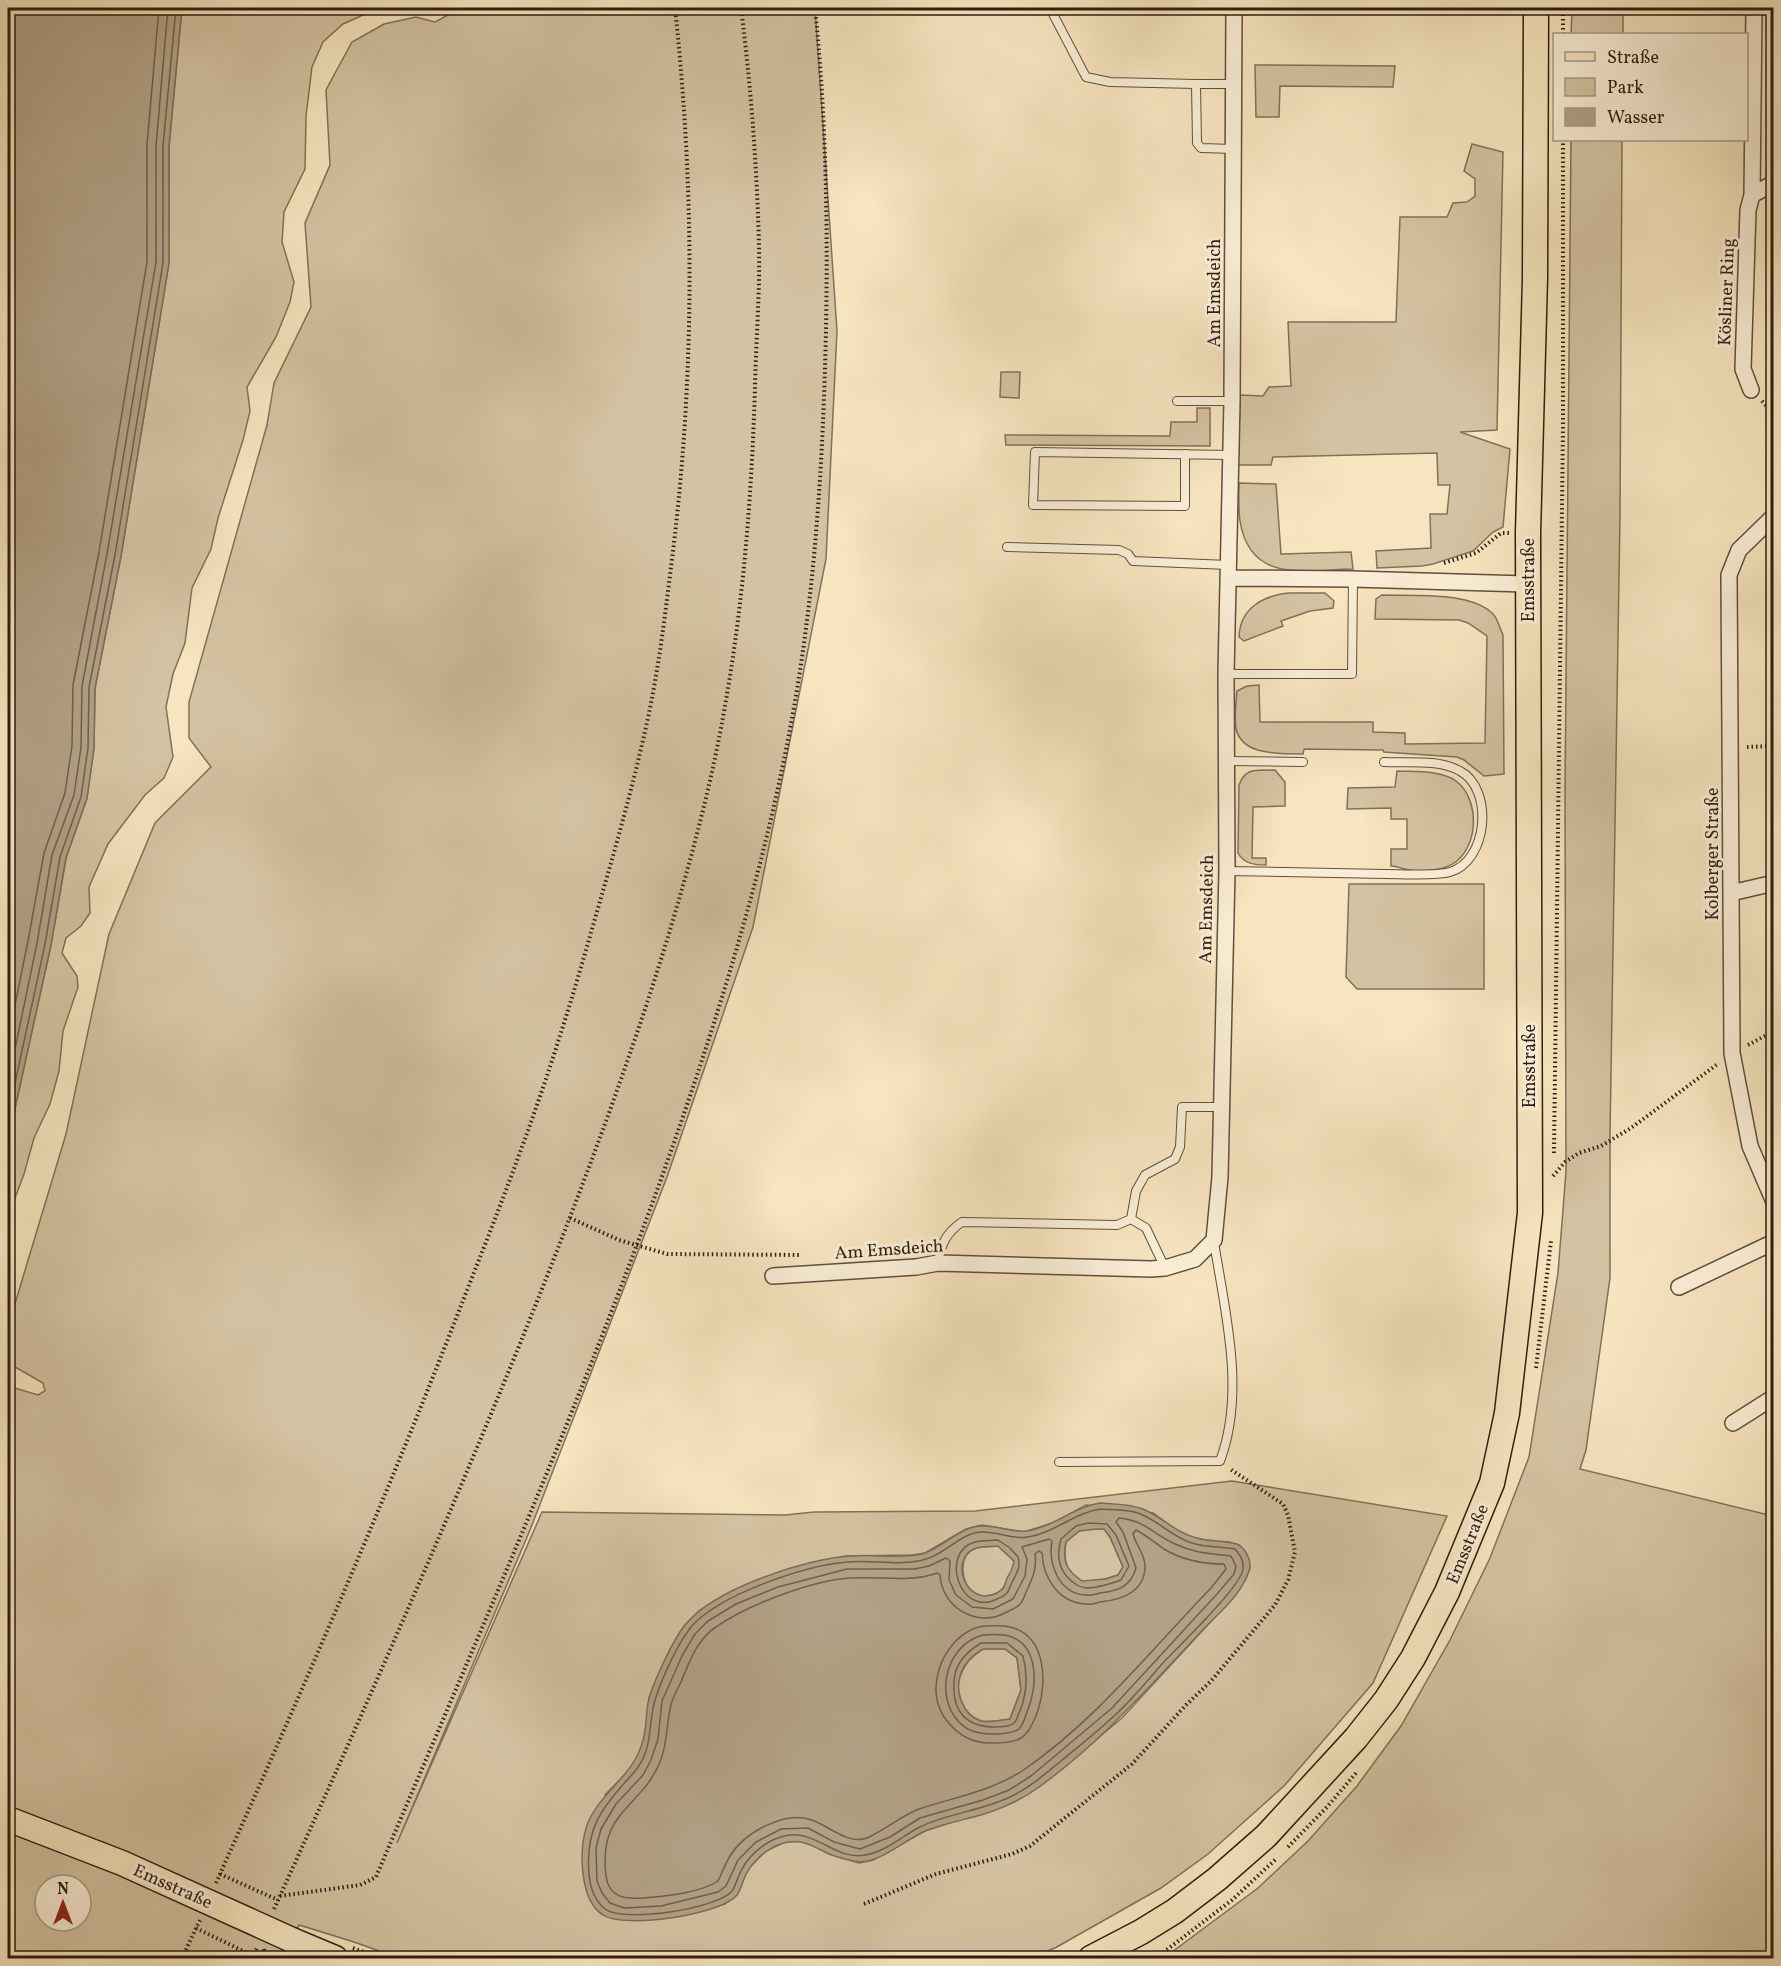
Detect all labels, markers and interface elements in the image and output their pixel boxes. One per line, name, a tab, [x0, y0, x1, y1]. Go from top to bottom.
legend	[1553, 33, 1748, 141]
text: Straße	[1607, 46, 1659, 71]
text: Park	[1607, 76, 1644, 101]
text: Wasser	[1607, 106, 1665, 131]
street label: Am Emsdeich	[1203, 238, 1228, 348]
street label: Kösliner Ring	[1713, 238, 1742, 346]
street label: Emsstraße	[1517, 538, 1542, 622]
street label: Kolberger Straße	[1701, 787, 1726, 921]
street label: Am Emsdeich	[1194, 854, 1221, 964]
street label: Emsstraße	[1518, 1024, 1543, 1108]
street label: Am Emsdeich	[834, 1234, 945, 1267]
street label: Emsstraße	[1441, 1501, 1496, 1588]
street label: Emsstraße	[129, 1859, 216, 1916]
north arrow	[33, 1873, 93, 1933]
text: N	[57, 1879, 69, 1901]

